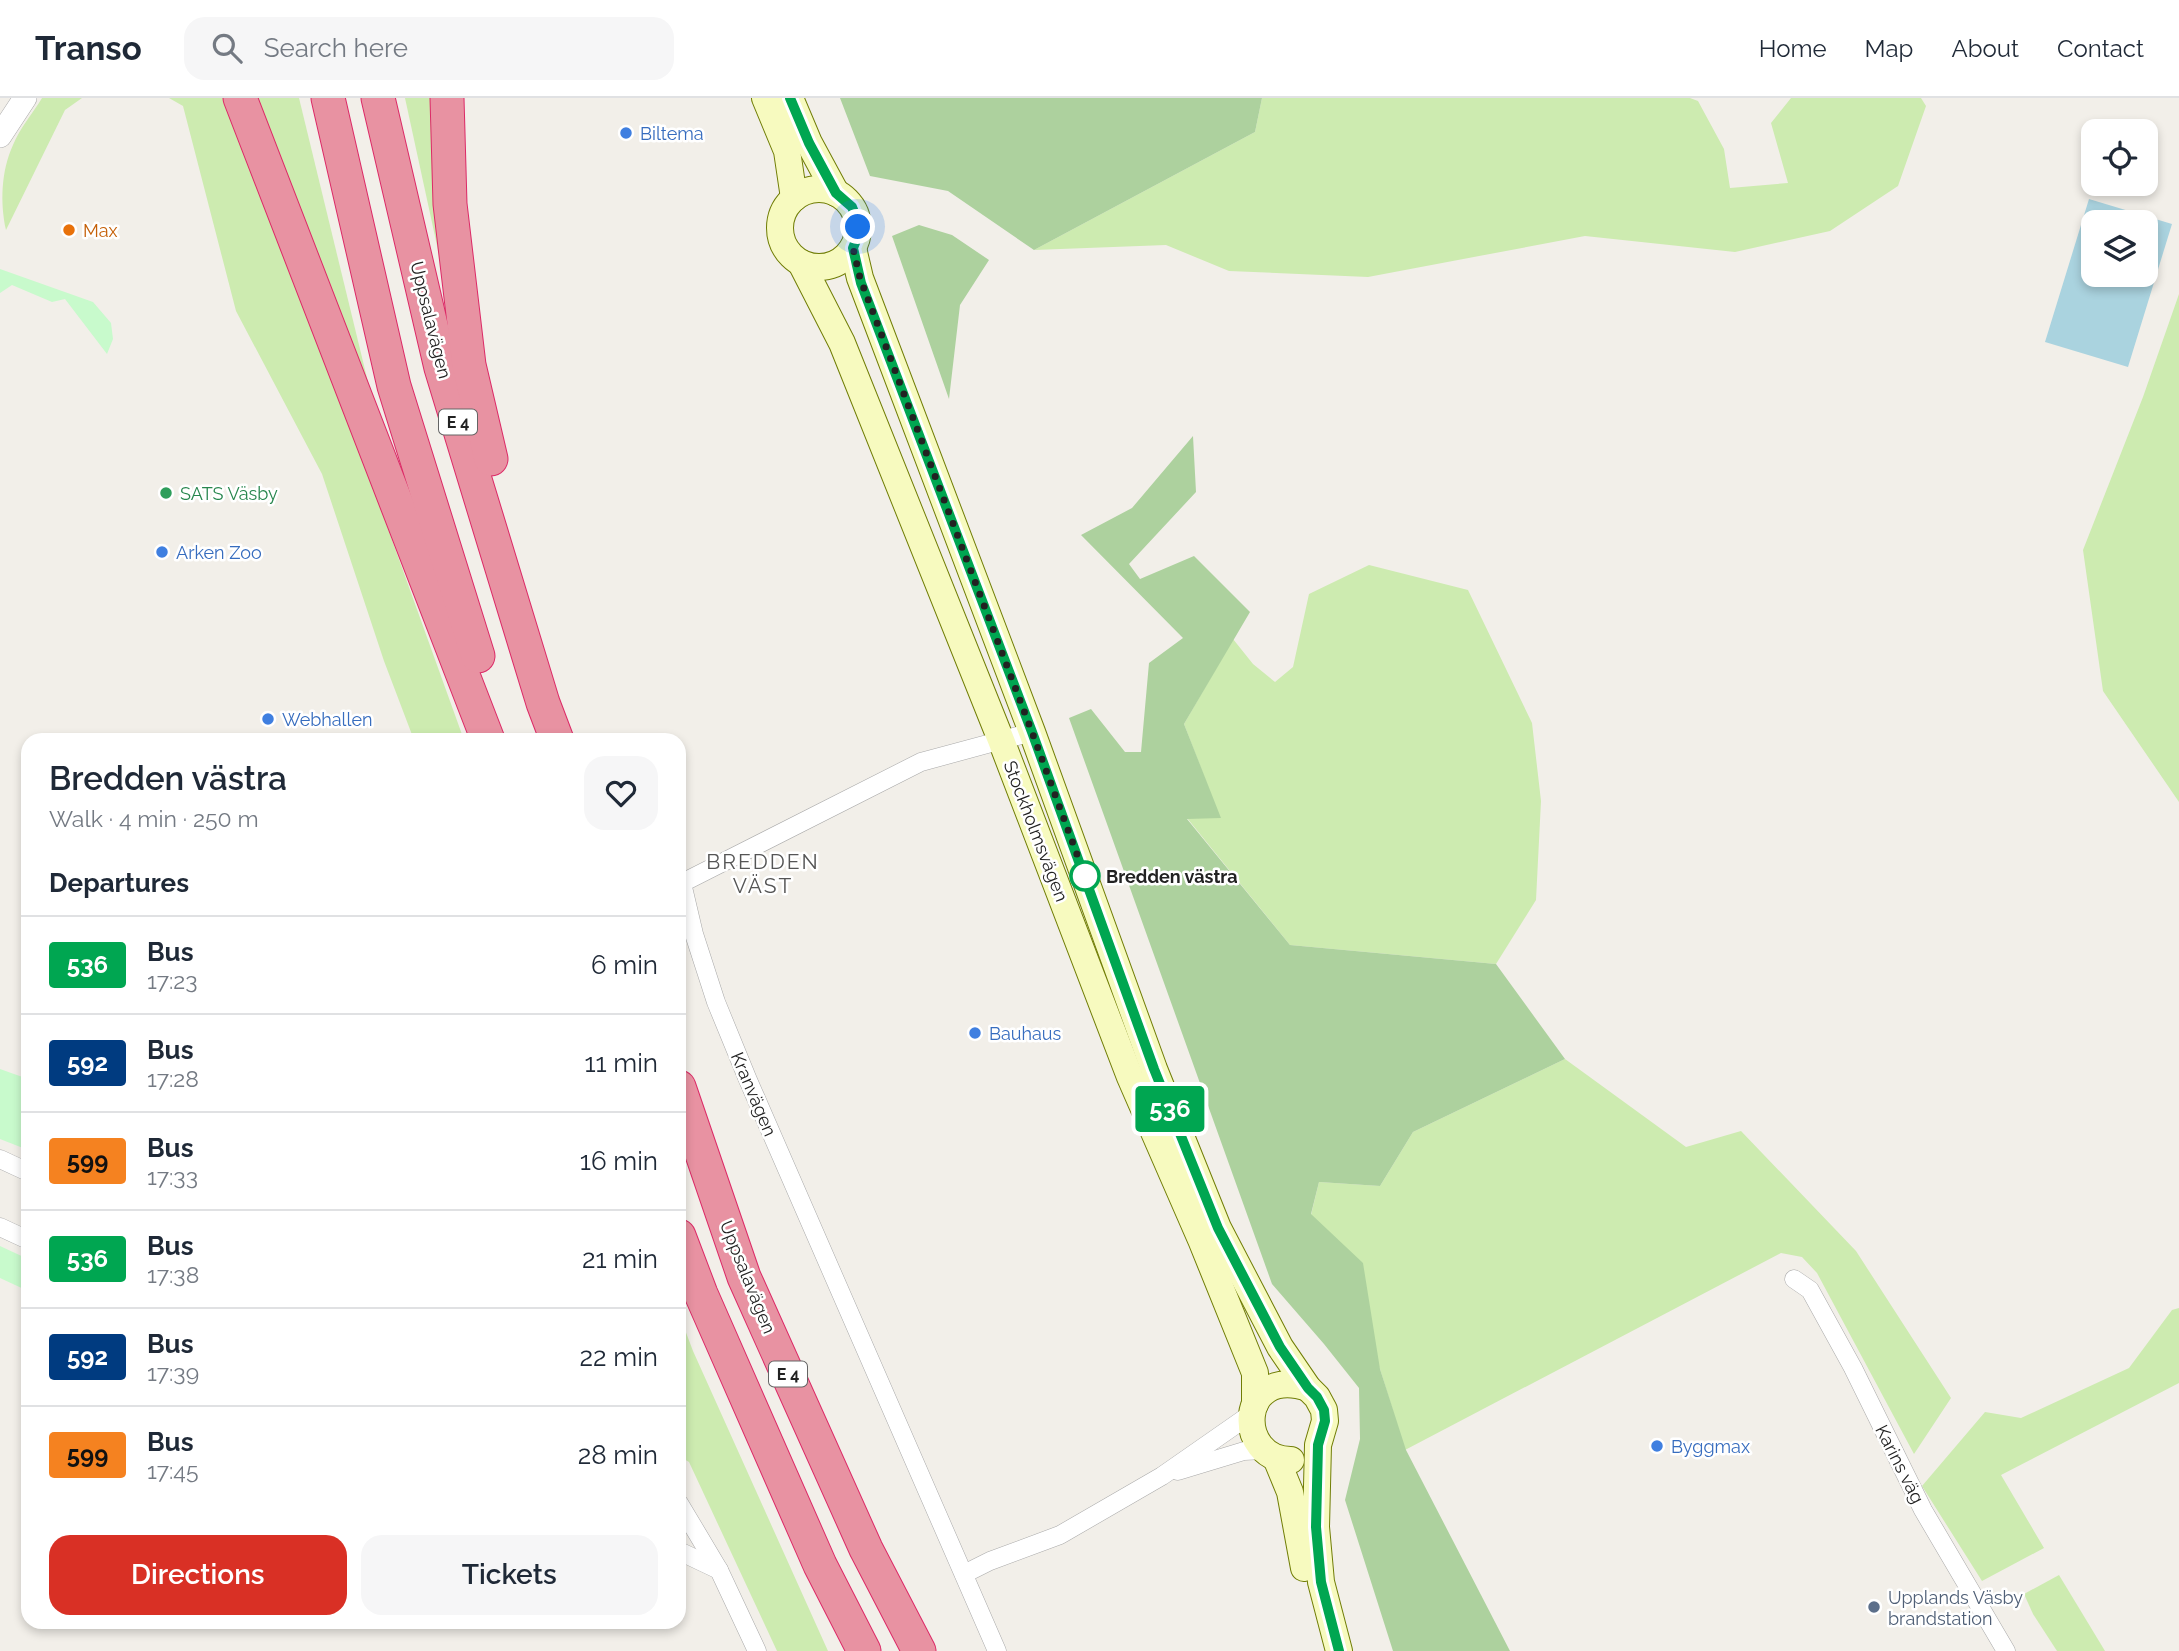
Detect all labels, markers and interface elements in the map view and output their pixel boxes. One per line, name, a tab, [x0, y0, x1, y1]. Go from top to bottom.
search box	[184, 17, 674, 80]
text: Transo	[35, 29, 142, 68]
icon: search	[208, 29, 246, 67]
text: Search here	[264, 33, 408, 63]
text: Home	[1759, 34, 1827, 63]
text: Map	[1865, 34, 1913, 63]
text: About	[1951, 34, 2019, 63]
text: Contact	[2057, 34, 2144, 63]
map controls	[2081, 119, 2158, 287]
button: locate	[2081, 119, 2158, 196]
place label: Biltema	[640, 123, 704, 144]
marker: Biltema	[618, 125, 634, 141]
your location	[840, 209, 875, 244]
button: layers	[2081, 210, 2158, 287]
place label: Max	[83, 220, 118, 241]
marker: Max	[61, 222, 77, 238]
street label: Uppsalavägen	[406, 259, 456, 381]
road number: E 4	[439, 410, 477, 434]
place label: SATS Väsby	[180, 483, 278, 504]
marker: SATS Väsby	[158, 485, 174, 501]
place label: Arken Zoo	[176, 542, 262, 563]
marker: Arken Zoo	[154, 544, 170, 560]
place label: Webhallen	[282, 709, 372, 730]
marker: Webhallen	[260, 711, 276, 727]
button: heart	[584, 756, 658, 830]
street label: Stockholmsvägen	[999, 758, 1073, 904]
text: Bredden västra	[49, 759, 287, 798]
text: Walk · 4 min · 250 m	[49, 805, 259, 832]
district label: BREDDEN VÄST	[706, 849, 820, 898]
marker: Bredden västra	[1070, 861, 1100, 891]
place label: Bredden västra	[1106, 866, 1238, 887]
text: Departures	[49, 868, 189, 898]
text: Bus	[147, 937, 194, 967]
text: 536	[67, 950, 108, 979]
text: 6 min	[591, 950, 658, 980]
text: 17:23	[147, 967, 198, 994]
place label: Bauhaus	[989, 1023, 1061, 1044]
marker: Bauhaus	[967, 1025, 983, 1041]
text: Bus	[147, 1035, 194, 1065]
text: 592	[67, 1048, 108, 1077]
text: 11 min	[584, 1048, 658, 1078]
street label: Kranvägen	[727, 1049, 781, 1139]
text: 17:28	[147, 1065, 199, 1092]
line badge: 536	[1130, 1086, 1210, 1132]
text: 536	[1149, 1094, 1191, 1123]
text: Bus	[147, 1133, 194, 1163]
text: 599	[67, 1146, 108, 1175]
text: 16 min	[580, 1146, 658, 1176]
text: 17:33	[147, 1163, 198, 1190]
street label: Uppsalavägen	[716, 1217, 780, 1337]
text: Bus	[147, 1231, 194, 1261]
text: 536	[67, 1244, 108, 1273]
text: 21 min	[582, 1244, 658, 1274]
text: 17:38	[147, 1261, 199, 1288]
text: Bus	[147, 1329, 194, 1359]
text: 592	[67, 1342, 108, 1371]
text: 22 min	[580, 1342, 658, 1372]
text: 17:39	[147, 1359, 199, 1386]
road number: E 4	[769, 1362, 807, 1386]
street label: Karins väg	[1871, 1421, 1929, 1507]
text: Bus	[147, 1427, 194, 1457]
place label: Byggmax	[1671, 1436, 1750, 1457]
marker: Byggmax	[1649, 1438, 1665, 1454]
text: 599	[67, 1440, 108, 1469]
text: 28 min	[578, 1440, 658, 1470]
text: 17:45	[147, 1457, 198, 1484]
button: Directions	[49, 1535, 347, 1615]
button: Tickets	[361, 1535, 658, 1615]
place label: Upplands Väsby brandstation	[1888, 1587, 2023, 1629]
marker: Upplands Väsby brandstation	[1866, 1599, 1882, 1615]

